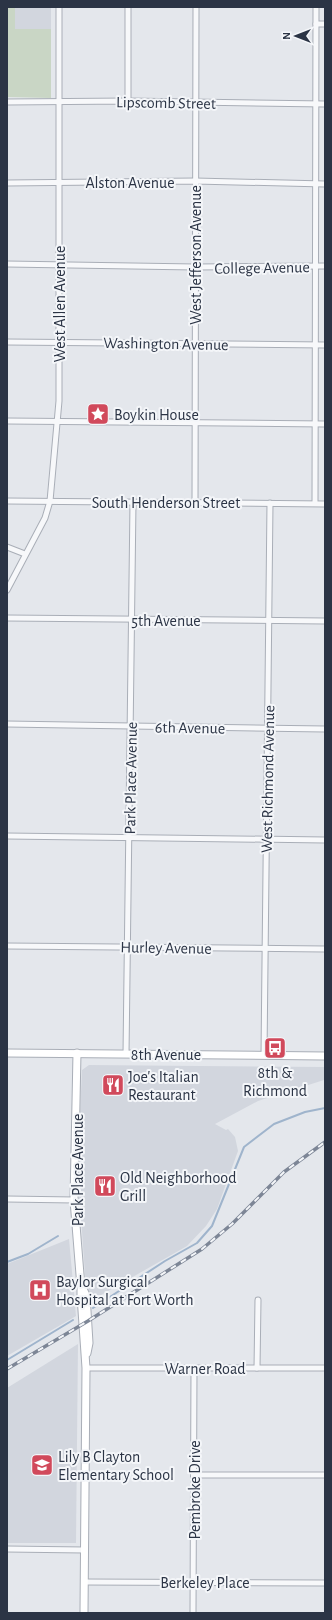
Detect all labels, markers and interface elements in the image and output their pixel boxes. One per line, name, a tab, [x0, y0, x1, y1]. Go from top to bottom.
north arrow	[276, 16, 316, 56]
text: N	[281, 32, 292, 40]
street label: Lipscomb Street	[116, 94, 216, 112]
street label: Alston Avenue	[85, 175, 175, 191]
street label: West Jefferson Avenue	[188, 185, 204, 325]
street label: West Allen Avenue	[52, 246, 68, 362]
street label: College Avenue	[214, 259, 310, 277]
street label: Washington Avenue	[103, 335, 229, 353]
place icon: Boykin House	[85, 401, 111, 427]
place label: Boykin House	[114, 407, 199, 424]
street label: South Henderson Street	[92, 495, 240, 511]
street label: 5th Avenue	[131, 613, 201, 629]
street label: West Richmond Avenue	[259, 705, 277, 853]
street label: 6th Avenue	[155, 719, 225, 737]
street label: Park Place Avenue	[122, 722, 140, 835]
street label: Hurley Avenue	[120, 939, 212, 958]
bus stop icon: 8th & Richmond	[262, 1035, 288, 1061]
street label: 8th Avenue	[131, 1047, 201, 1063]
place label: 8th & Richmond	[243, 1065, 307, 1099]
place label: Joe's Italian Restaurant	[128, 1069, 199, 1103]
restaurant icon: Joe's Italian Restaurant	[100, 1072, 126, 1098]
street label: Park Place Avenue	[70, 1114, 86, 1226]
place label: Old Neighborhood Grill	[120, 1170, 236, 1204]
restaurant icon: Old Neighborhood Grill	[92, 1173, 118, 1199]
place label: Baylor Surgical Hospital at Fort Worth	[56, 1274, 194, 1308]
hospital icon: Baylor Surgical Hospital at Fort Worth	[27, 1277, 53, 1303]
street label: Warner Road	[164, 1361, 246, 1377]
street label: Pembroke Drive	[187, 1440, 203, 1540]
place label: Lily B Clayton Elementary School	[58, 1449, 174, 1484]
school or university icon: Lily B Clayton Elementary School	[29, 1452, 55, 1478]
street label: Berkeley Place	[160, 1575, 250, 1592]

